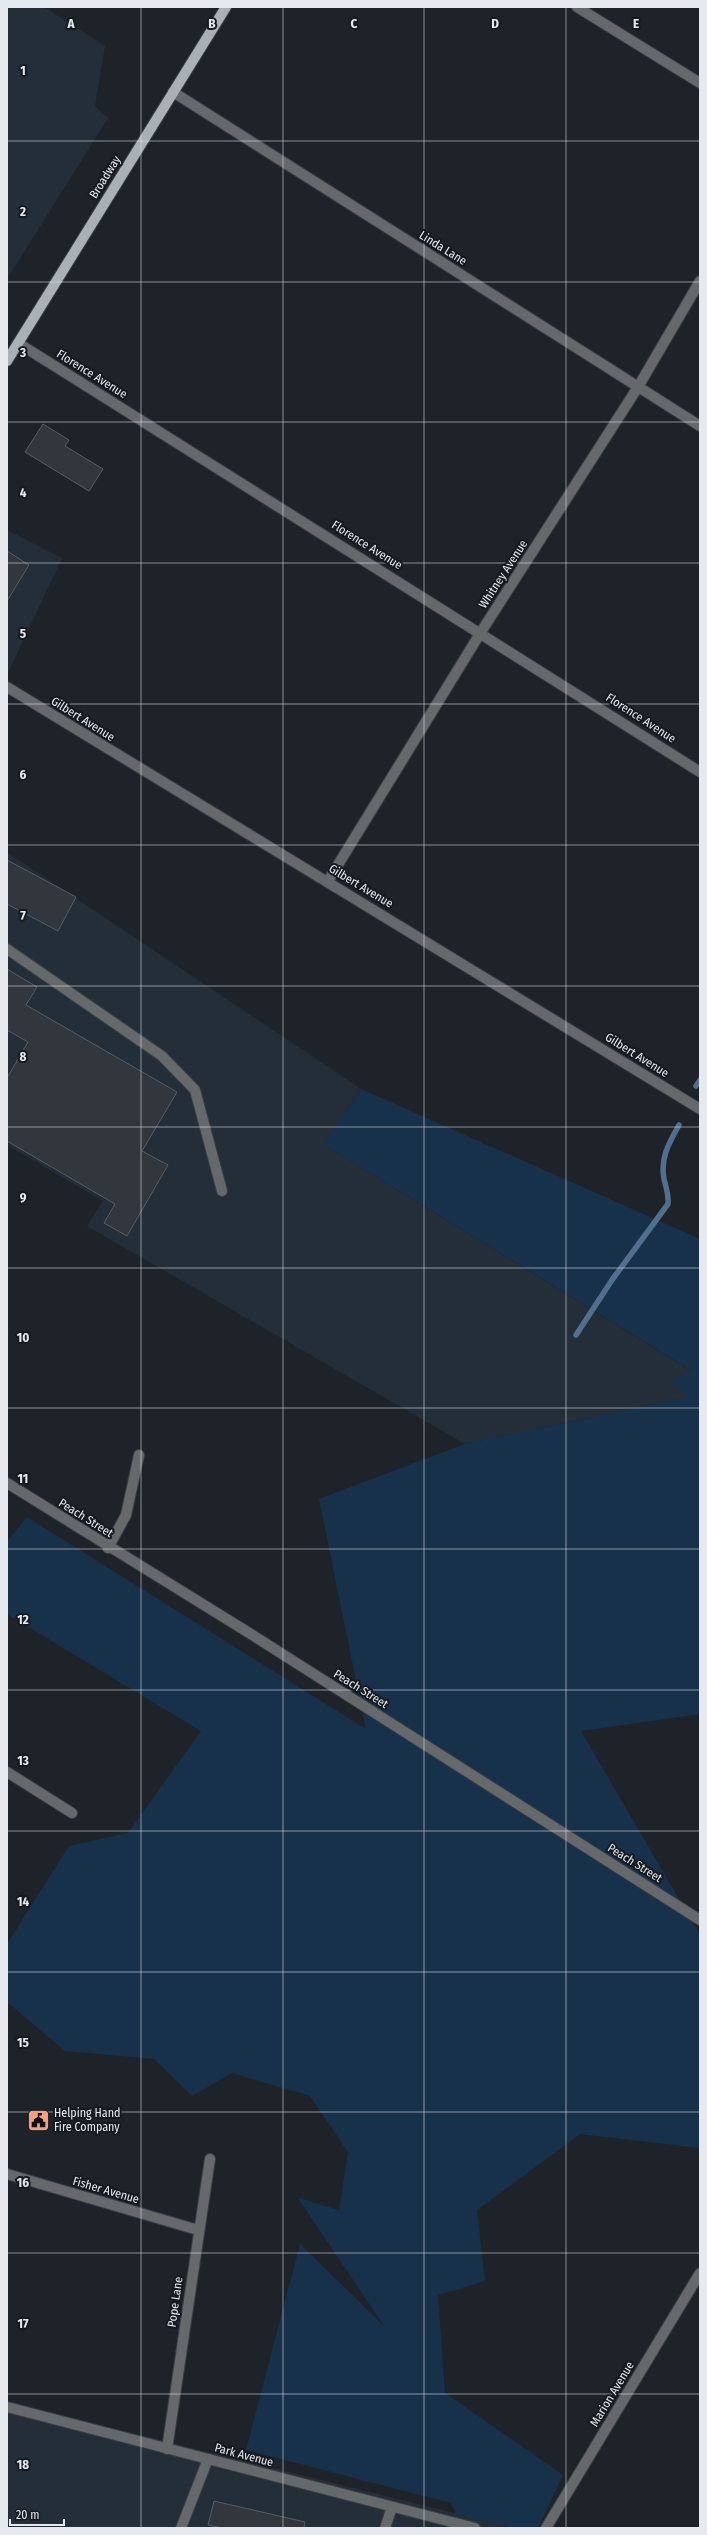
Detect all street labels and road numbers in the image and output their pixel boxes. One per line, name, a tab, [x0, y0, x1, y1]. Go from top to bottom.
street label: Broadway	[86, 153, 124, 201]
street label: Linda Lane	[417, 228, 469, 268]
street label: Florence Avenue	[54, 347, 130, 401]
street label: Florence Avenue	[329, 518, 405, 572]
street label: Whitney Avenue	[476, 537, 530, 611]
street label: Florence Avenue	[603, 690, 679, 746]
street label: Gilbert Avenue	[49, 694, 117, 744]
street label: Gilbert Avenue	[326, 861, 396, 911]
street label: Gilbert Avenue	[603, 1030, 671, 1080]
street label: Peach Street	[56, 1496, 116, 1540]
street label: Peach Street	[331, 1667, 391, 1711]
street label: Peach Street	[605, 1841, 665, 1885]
street label: Fisher Avenue	[71, 2174, 141, 2206]
street label: Pope Lane	[165, 2276, 185, 2328]
street label: Marion Avenue	[587, 2359, 637, 2429]
street label: Park Avenue	[213, 2440, 275, 2470]

